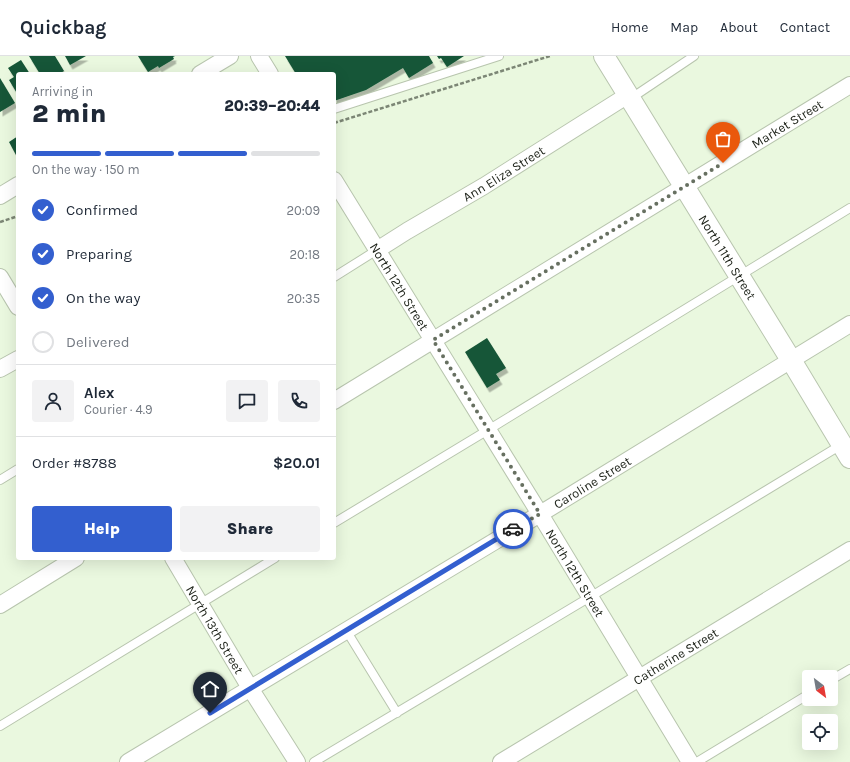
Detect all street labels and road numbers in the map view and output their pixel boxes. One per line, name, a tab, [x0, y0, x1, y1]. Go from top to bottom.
street label: Market Street	[749, 97, 825, 152]
street label: Ann Eliza Street	[460, 143, 547, 205]
street label: North 11th Street	[695, 212, 759, 302]
street label: North 12th Street	[367, 240, 432, 333]
street label: Caroline Street	[551, 453, 634, 512]
street label: North 12th Street	[543, 526, 607, 620]
street label: North 13th Street	[183, 583, 247, 677]
street label: Catherine Street	[630, 625, 721, 688]

